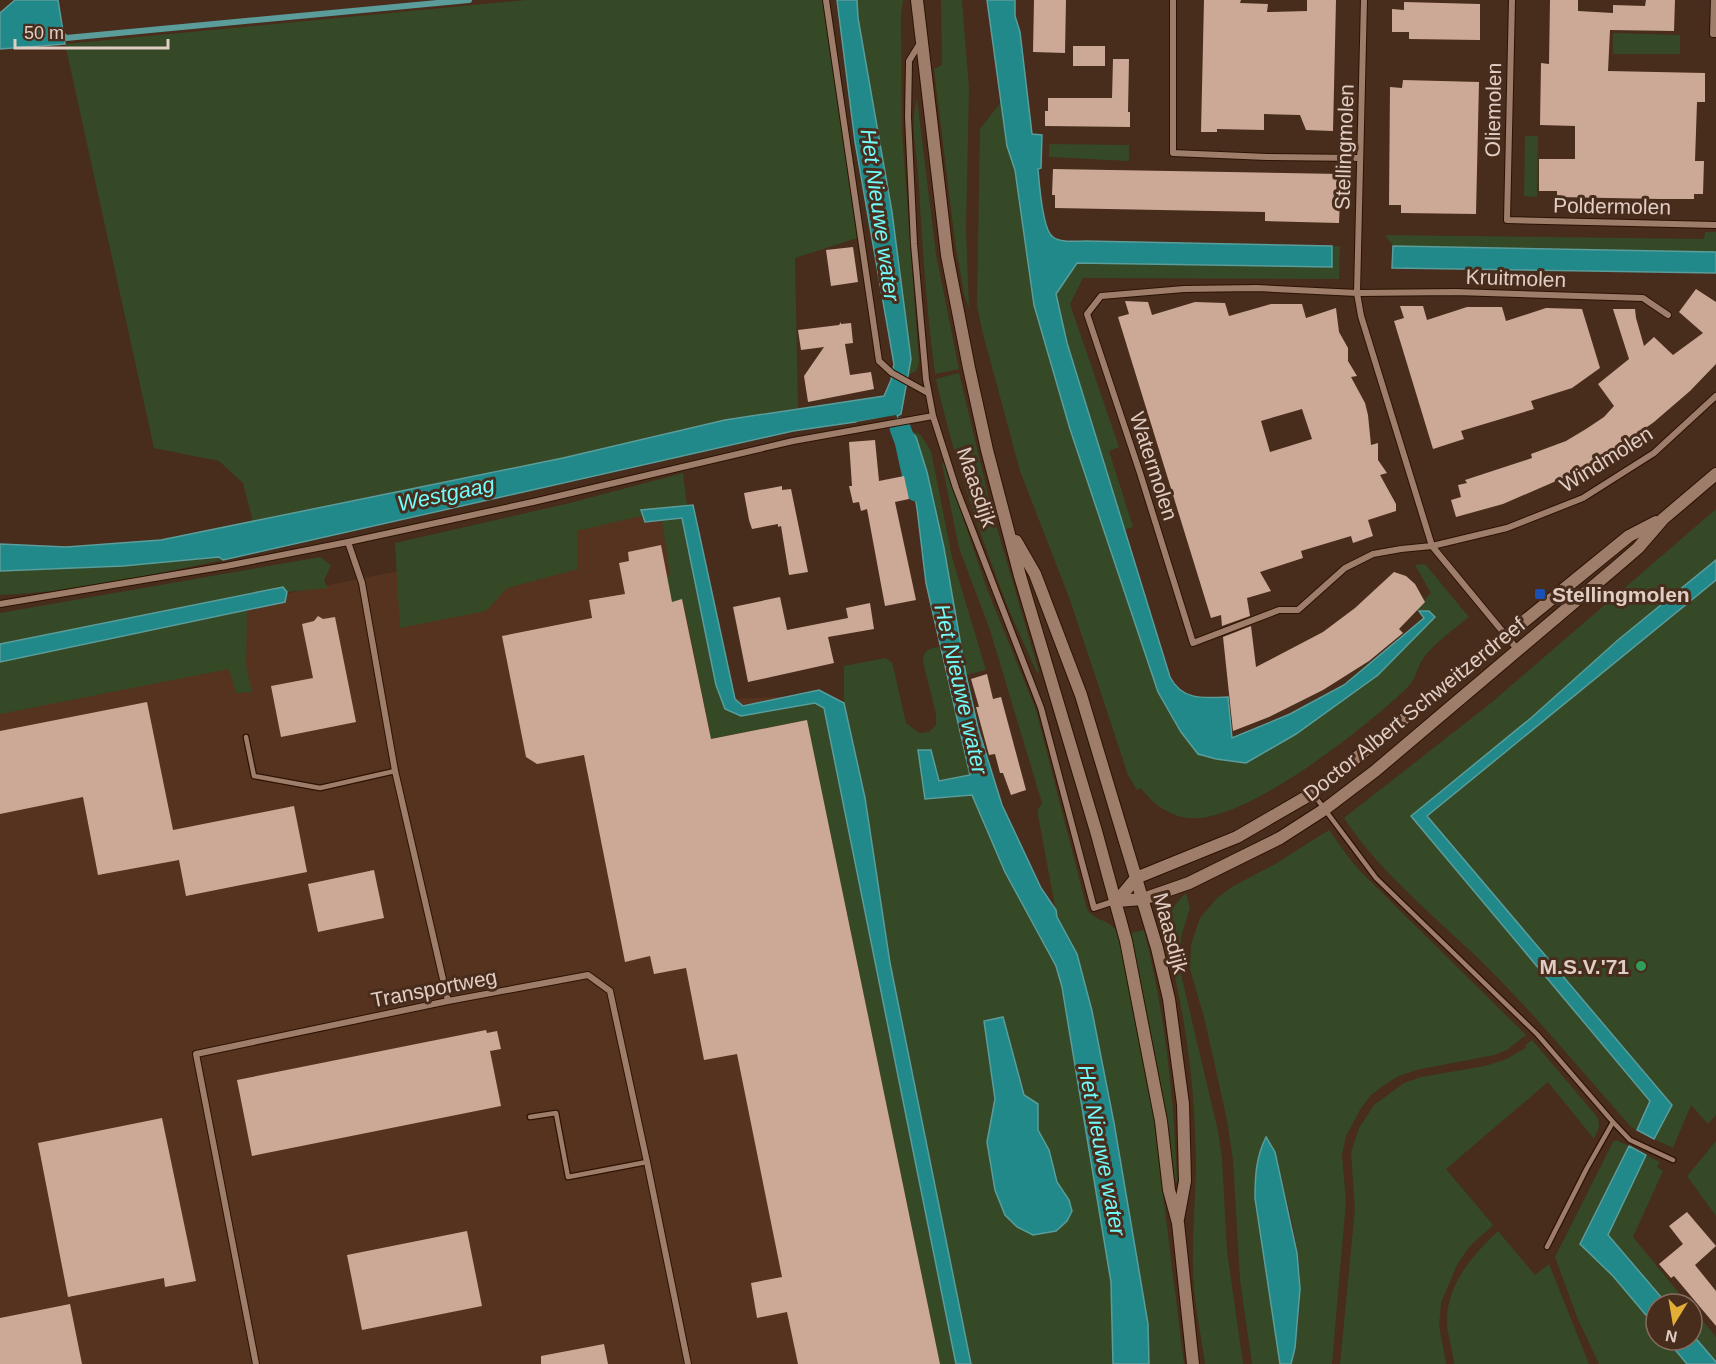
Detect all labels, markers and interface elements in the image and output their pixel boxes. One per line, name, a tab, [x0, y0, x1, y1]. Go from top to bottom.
scale bar	[15, 12, 168, 50]
text: 50 m	[24, 23, 64, 43]
street label: Oliemolen	[1481, 63, 1505, 157]
street label: Stellingmolen	[1330, 84, 1358, 210]
water label: Het Nieuwe water	[856, 127, 905, 304]
street label: Poldermolen	[1553, 193, 1671, 219]
street label: Kruitmolen	[1465, 265, 1567, 291]
street label: Watermolen	[1126, 409, 1182, 523]
street label: Windmolen	[1555, 421, 1657, 497]
street label: Maasdijk	[953, 444, 1002, 530]
water label: Westgaag	[395, 471, 498, 516]
place label: Stellingmolen	[1552, 583, 1690, 606]
marker: Stellingmolen	[1533, 587, 1547, 601]
water label: Het Nieuwe water	[929, 602, 993, 778]
street label: Doctor Albert Schweitzerdreef	[1299, 613, 1529, 805]
street label: Maasdijk	[1149, 890, 1193, 976]
place label: M.S.V.'71	[1540, 955, 1629, 978]
marker: M.S.V.'71	[1634, 959, 1648, 973]
street label: Transportweg	[369, 965, 499, 1011]
water label: Het Nieuwe water	[1073, 1062, 1131, 1239]
north arrow	[1644, 1292, 1704, 1352]
text: N	[1664, 1327, 1679, 1346]

